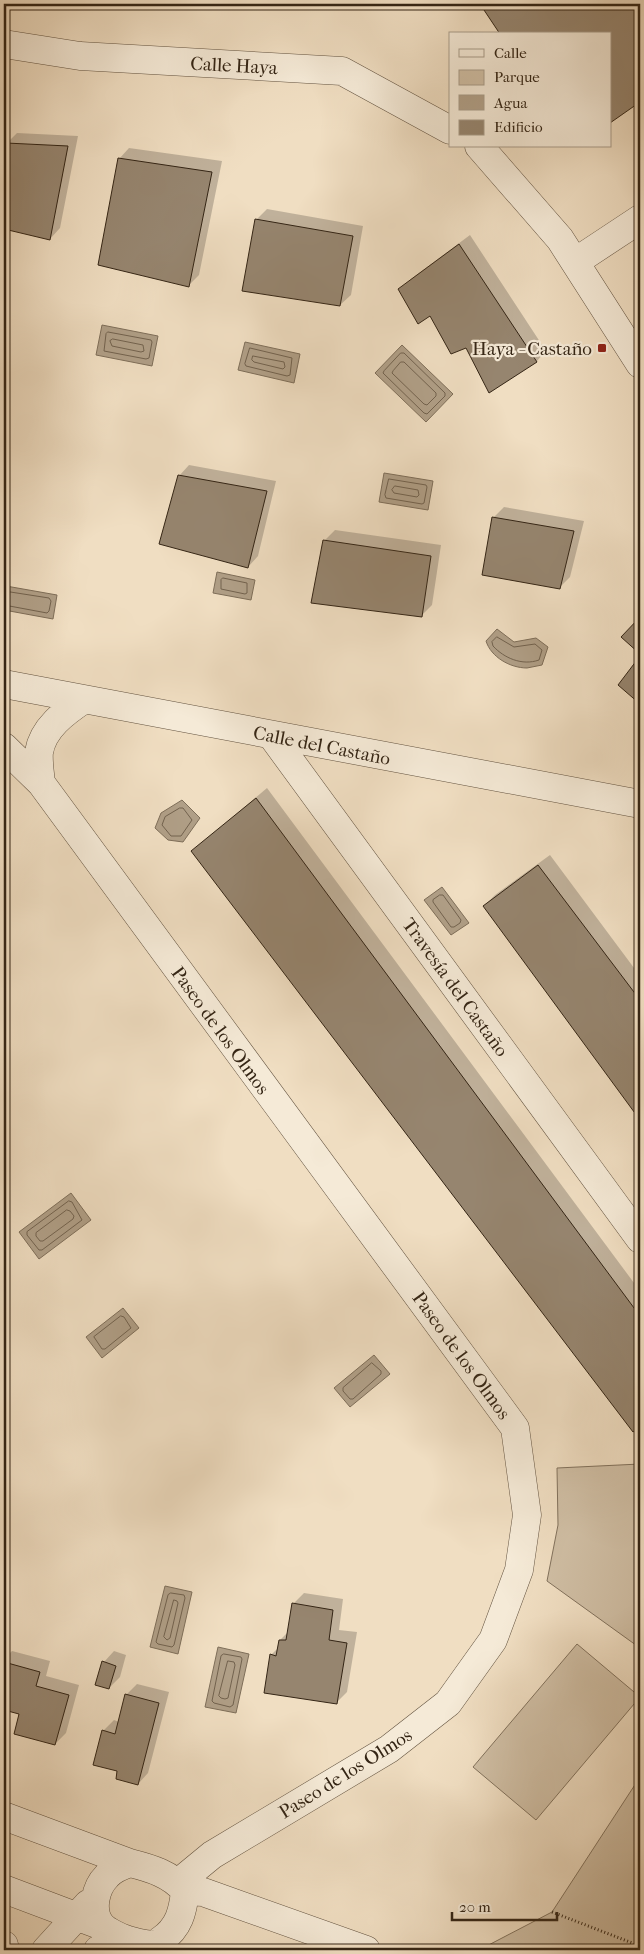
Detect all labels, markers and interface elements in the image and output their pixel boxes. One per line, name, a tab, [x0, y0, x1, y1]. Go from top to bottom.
legend	[449, 32, 612, 148]
text: Calle	[494, 44, 527, 62]
street label: Calle Haya	[190, 53, 278, 79]
text: Parque	[494, 68, 540, 86]
text: Agua	[493, 94, 528, 112]
text: Edificio	[494, 118, 543, 136]
place label: Haya - Castaño	[472, 338, 592, 360]
marker: Haya - Castaño	[596, 342, 608, 354]
street label: Calle del Castaño	[251, 722, 393, 770]
street label: Travesía del Castaño	[398, 914, 513, 1061]
street label: Paseo de los Olmos	[166, 962, 274, 1099]
street label: Paseo de los Olmos	[407, 1287, 515, 1424]
street label: Paseo de los Olmos	[275, 1724, 416, 1824]
scale bar	[452, 1889, 556, 1921]
text: 20 m	[459, 1898, 491, 1916]

